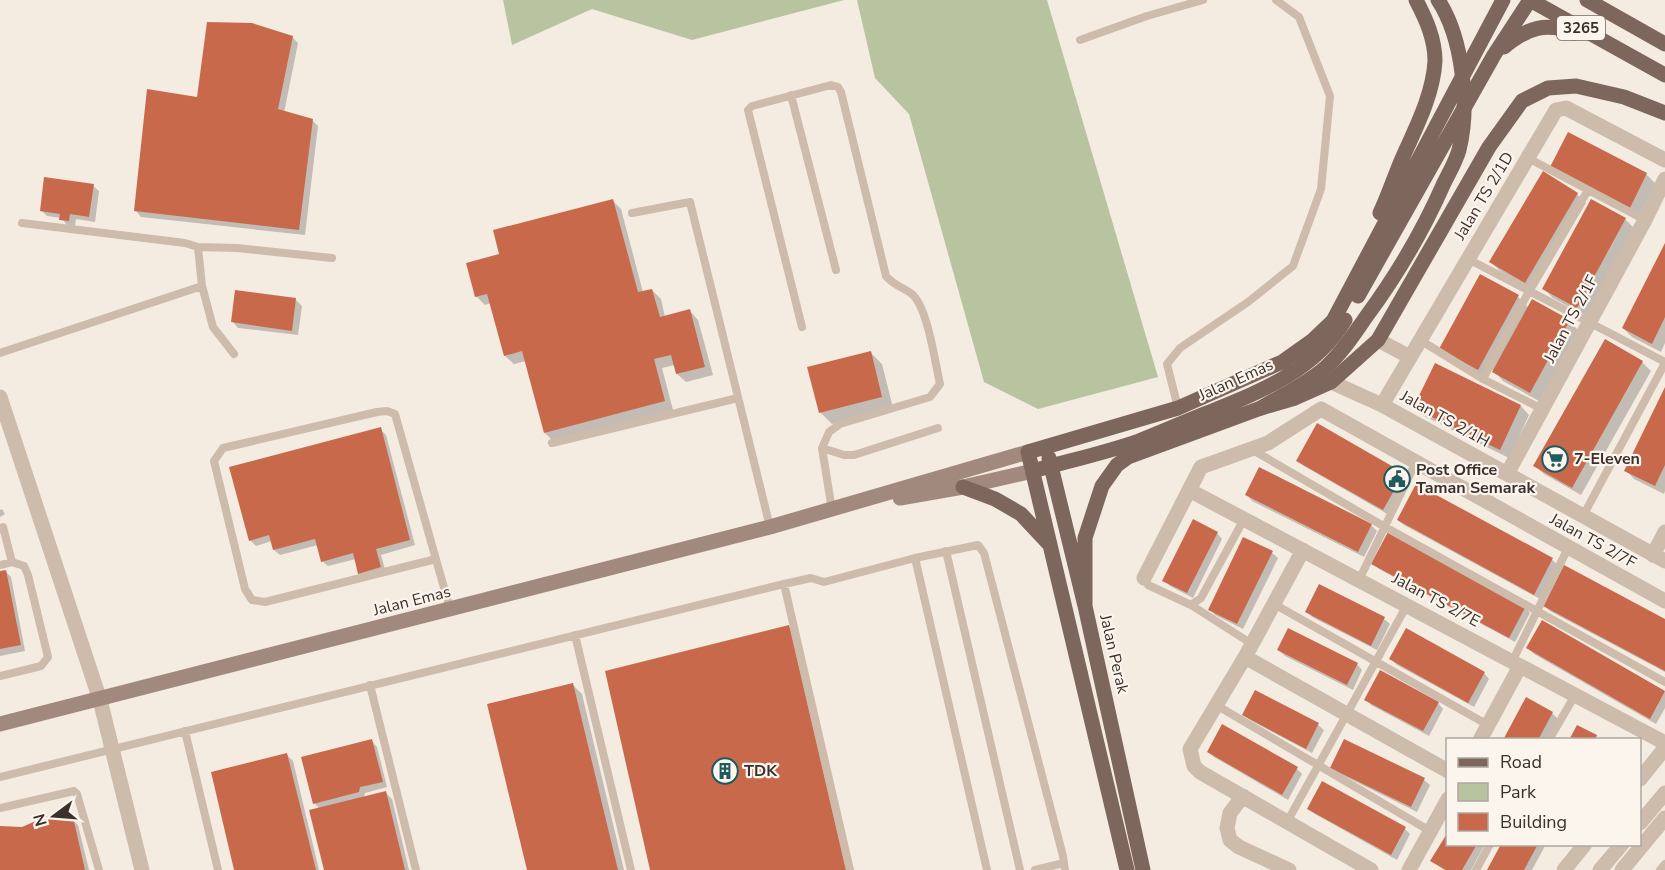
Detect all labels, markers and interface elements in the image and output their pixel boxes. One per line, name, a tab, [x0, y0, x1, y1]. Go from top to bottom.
road number: 3265	[1557, 16, 1605, 40]
street label: Jalan TS 2/1D	[1449, 148, 1519, 245]
street label: Jalan TS 2/1F	[1538, 271, 1603, 367]
street label: Jalan Emas	[1194, 354, 1277, 407]
street label: Jalan TS 2/1H	[1395, 385, 1494, 453]
supermarket icon: 7-Eleven	[1540, 444, 1570, 474]
place label: 7-Eleven	[1574, 448, 1640, 470]
place label: Post Office Taman Semarak	[1416, 459, 1535, 499]
public building icon: Post Office Taman Semarak	[1382, 464, 1412, 494]
street label: Jalan TS 2/7F	[1545, 508, 1640, 574]
street label: Jalan TS 2/7E	[1387, 567, 1484, 632]
street label: Jalan Emas	[370, 581, 453, 622]
street label: Jalan Perak	[1094, 611, 1134, 697]
legend	[1446, 738, 1641, 846]
text: Road	[1500, 750, 1542, 774]
building icon: TDK	[710, 756, 740, 786]
place label: TDK	[744, 760, 778, 782]
text: Park	[1500, 780, 1537, 804]
north arrow	[24, 786, 84, 846]
text: Building	[1500, 810, 1567, 834]
text: N	[28, 811, 53, 829]

